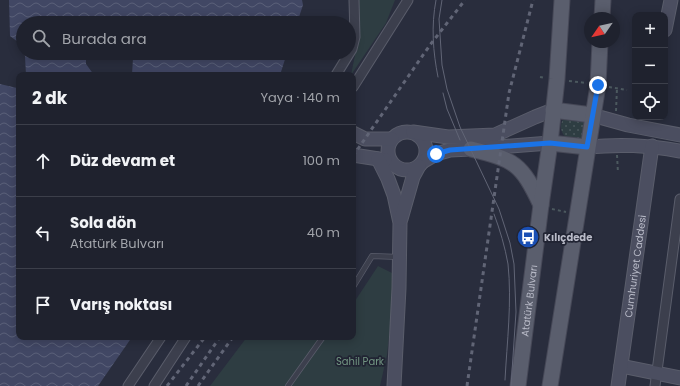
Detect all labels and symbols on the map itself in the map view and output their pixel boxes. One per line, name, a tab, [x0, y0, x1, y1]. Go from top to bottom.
north arrow	[584, 12, 620, 48]
route end	[589, 76, 607, 94]
route start	[427, 145, 445, 163]
street label: Cumhuriyet Caddesi	[620, 214, 650, 319]
bus stop icon: Kılıçdede	[515, 224, 541, 250]
place label: Kılıçdede	[544, 230, 592, 245]
street label: Atatürk Bulvarı	[517, 264, 541, 338]
park label: Sahil Park	[336, 354, 385, 369]

